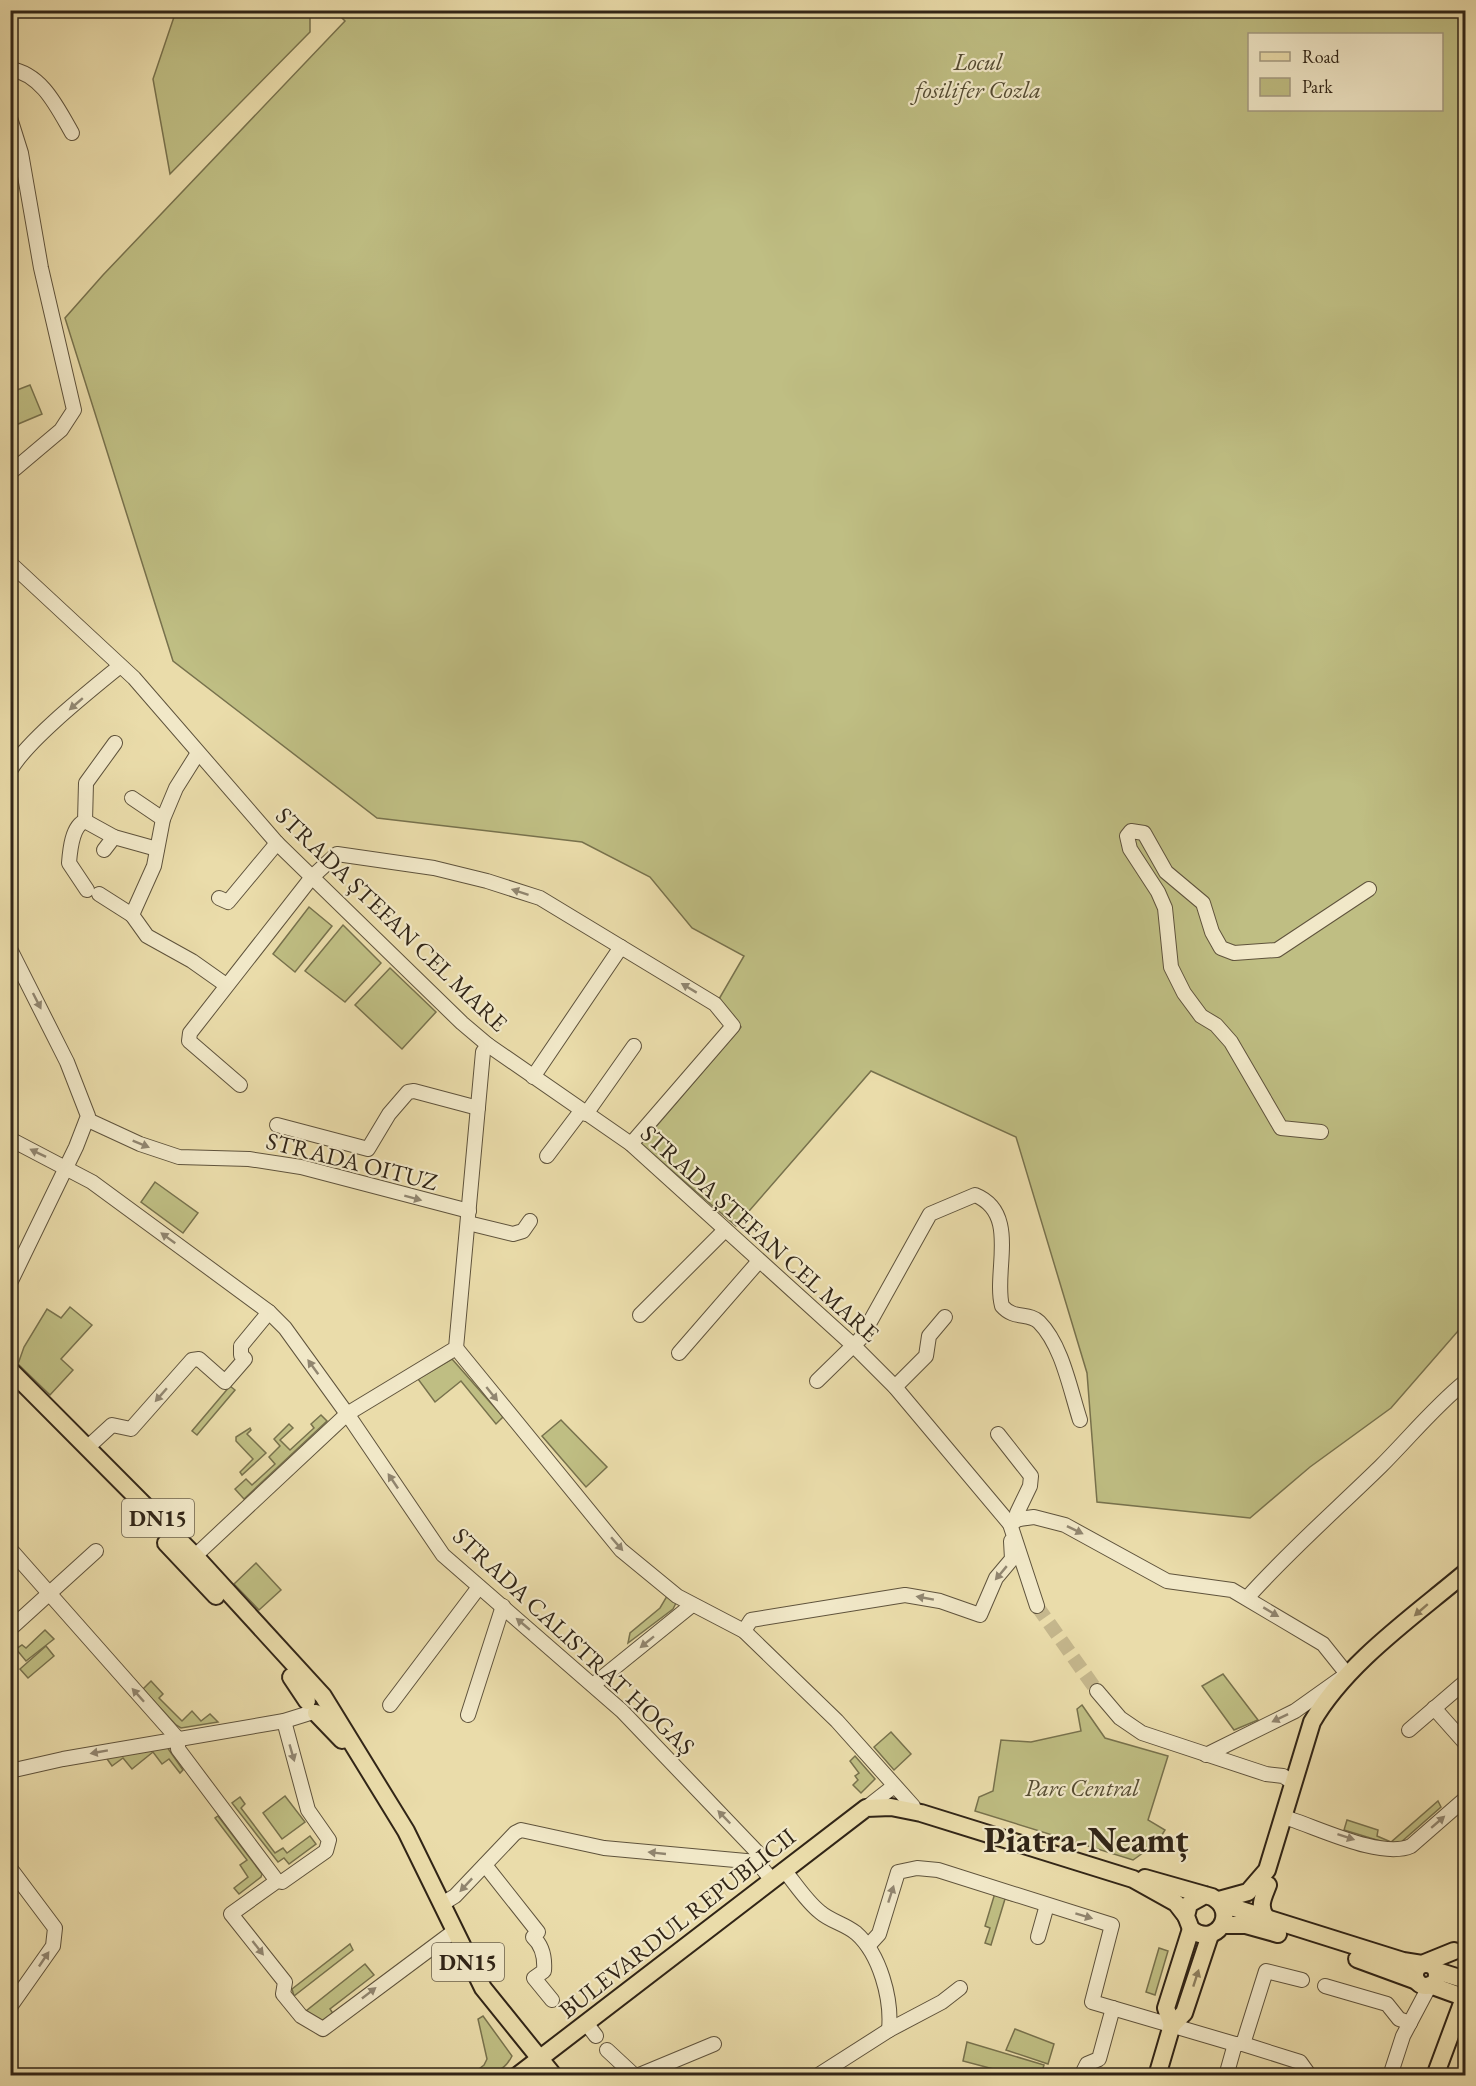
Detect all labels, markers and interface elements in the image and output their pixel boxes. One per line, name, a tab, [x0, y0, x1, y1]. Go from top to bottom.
legend	[1248, 33, 1443, 111]
text: Road	[1302, 45, 1341, 68]
park label: Locul fosilifer Cozla	[910, 46, 1041, 105]
text: Park	[1302, 75, 1333, 98]
one-way arrow	[69, 697, 84, 710]
street label: STRADA ȘTEFAN CEL MARE	[269, 800, 515, 1038]
one-way arrow	[511, 886, 529, 896]
one-way arrow	[680, 983, 697, 993]
one-way arrow	[31, 992, 41, 1010]
street label: STRADA ȘTEFAN CEL MARE	[634, 1118, 886, 1348]
street label: STRADA OITUZ	[263, 1125, 441, 1197]
one-way arrow	[132, 1139, 150, 1149]
one-way arrow	[30, 1149, 47, 1158]
one-way arrow	[403, 1193, 422, 1203]
one-way arrow	[161, 1232, 177, 1244]
one-way arrow	[307, 1359, 319, 1374]
one-way arrow	[485, 1386, 498, 1401]
one-way arrow	[155, 1387, 168, 1402]
one-way arrow	[388, 1473, 399, 1489]
road number: DN15	[122, 1499, 194, 1537]
street label: STRADA CALISTRAT HOGAȘ	[446, 1521, 702, 1761]
one-way arrow	[1066, 1524, 1084, 1534]
one-way arrow	[610, 1536, 623, 1552]
one-way arrow	[995, 1565, 1008, 1581]
one-way arrow	[915, 1593, 934, 1602]
one-way arrow	[1414, 1603, 1429, 1616]
one-way arrow	[1263, 1607, 1279, 1618]
one-way arrow	[516, 1618, 531, 1631]
one-way arrow	[640, 1635, 655, 1648]
one-way arrow	[132, 1688, 145, 1703]
one-way arrow	[1271, 1713, 1288, 1723]
one-way arrow	[288, 1744, 297, 1762]
one-way arrow	[90, 1748, 109, 1757]
park label: Parc Central	[1025, 1772, 1140, 1803]
one-way arrow	[718, 1810, 731, 1825]
district label: Piatra-Neamț	[984, 1816, 1189, 1863]
one-way arrow	[1430, 1816, 1445, 1829]
street label: BULEVARDUL REPUBLICII	[552, 1821, 802, 2025]
one-way arrow	[1337, 1833, 1355, 1843]
one-way arrow	[647, 1848, 666, 1858]
one-way arrow	[460, 1877, 473, 1892]
one-way arrow	[887, 1885, 897, 1903]
one-way arrow	[1075, 1912, 1093, 1921]
one-way arrow	[251, 1940, 264, 1955]
road number: DN15	[432, 1943, 504, 1981]
one-way arrow	[38, 1951, 49, 1967]
one-way arrow	[1192, 1969, 1201, 1987]
one-way arrow	[361, 1987, 377, 2000]

